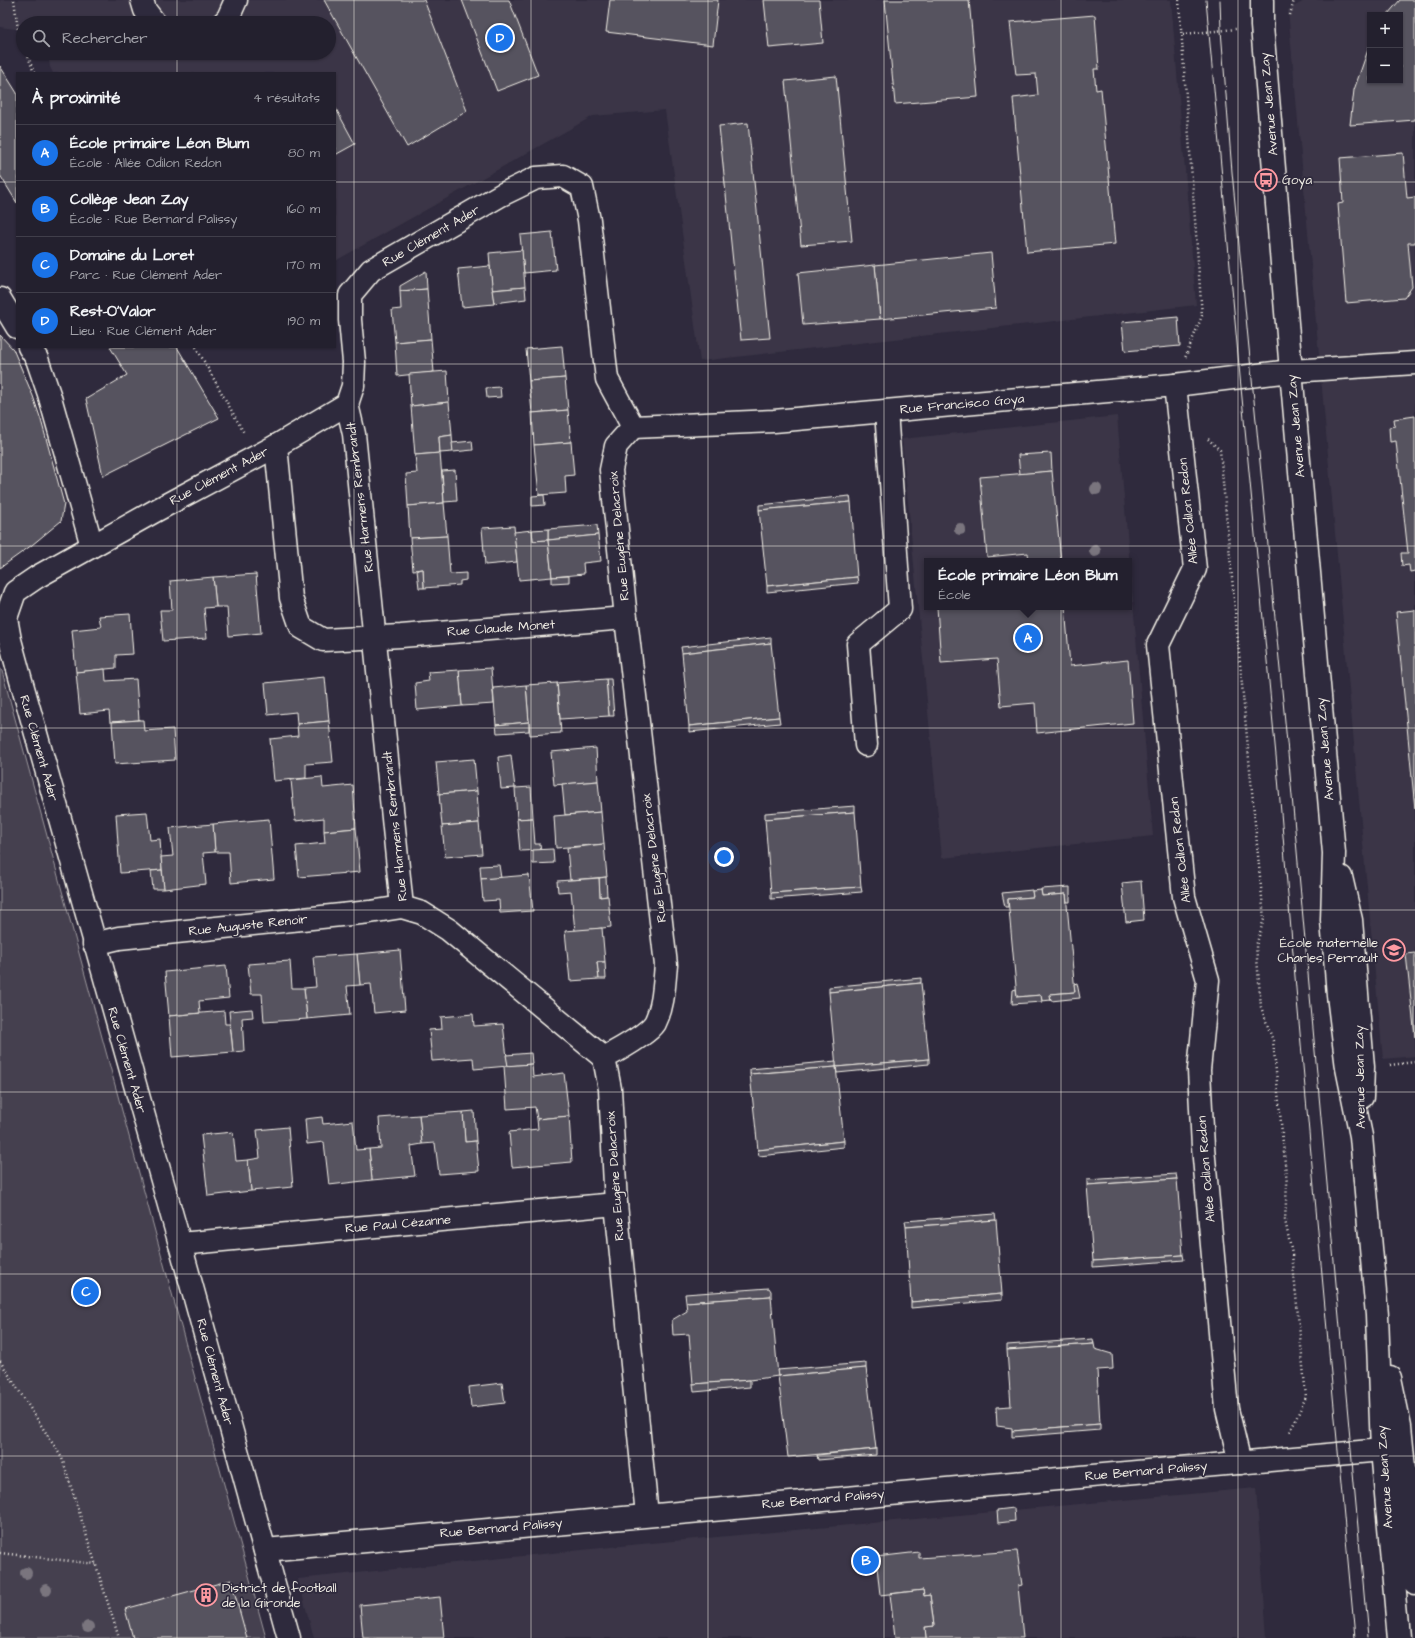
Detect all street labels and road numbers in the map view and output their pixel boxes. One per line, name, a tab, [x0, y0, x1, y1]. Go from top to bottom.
street label: Avenue Jean Zay	[1256, 52, 1283, 156]
street label: Rue Clément Ader	[379, 201, 483, 271]
street label: Avenue Jean Zay	[1283, 374, 1310, 478]
street label: Rue Francisco Goya	[899, 390, 1025, 419]
street label: Rue Harmens Rembrandt	[342, 420, 378, 573]
street label: Rue Clément Ader	[166, 442, 272, 510]
street label: Allée Odilon Redon	[1173, 456, 1203, 565]
street label: Rue Eugène Delacroix	[604, 470, 635, 601]
street label: Rue Claude Monet	[446, 615, 556, 641]
street label: Rue Clément Ader	[15, 693, 63, 803]
street label: Avenue Jean Zay	[1312, 697, 1339, 801]
street label: Rue Harmens Rembrandt	[378, 749, 412, 902]
street label: Rue Eugène Delacroix	[637, 791, 672, 924]
street label: Allée Odilon Redon	[1164, 795, 1195, 904]
street label: Rue Auguste Renoir	[188, 910, 309, 941]
street label: Rue Clément Ader	[103, 1005, 151, 1115]
street label: Avenue Jean Zay	[1350, 1025, 1371, 1129]
street label: Rue Eugène Delacroix	[601, 1110, 630, 1241]
street label: Allée Odilon Redon	[1192, 1114, 1220, 1223]
street label: Rue Paul Cézanne	[344, 1210, 452, 1238]
street label: Rue Clément Ader	[192, 1317, 238, 1427]
street label: Avenue Jean Zay	[1372, 1425, 1399, 1529]
street label: Rue Bernard Palissy	[1084, 1457, 1208, 1486]
street label: Rue Bernard Palissy	[761, 1485, 885, 1514]
street label: Rue Bernard Palissy	[439, 1514, 563, 1543]

